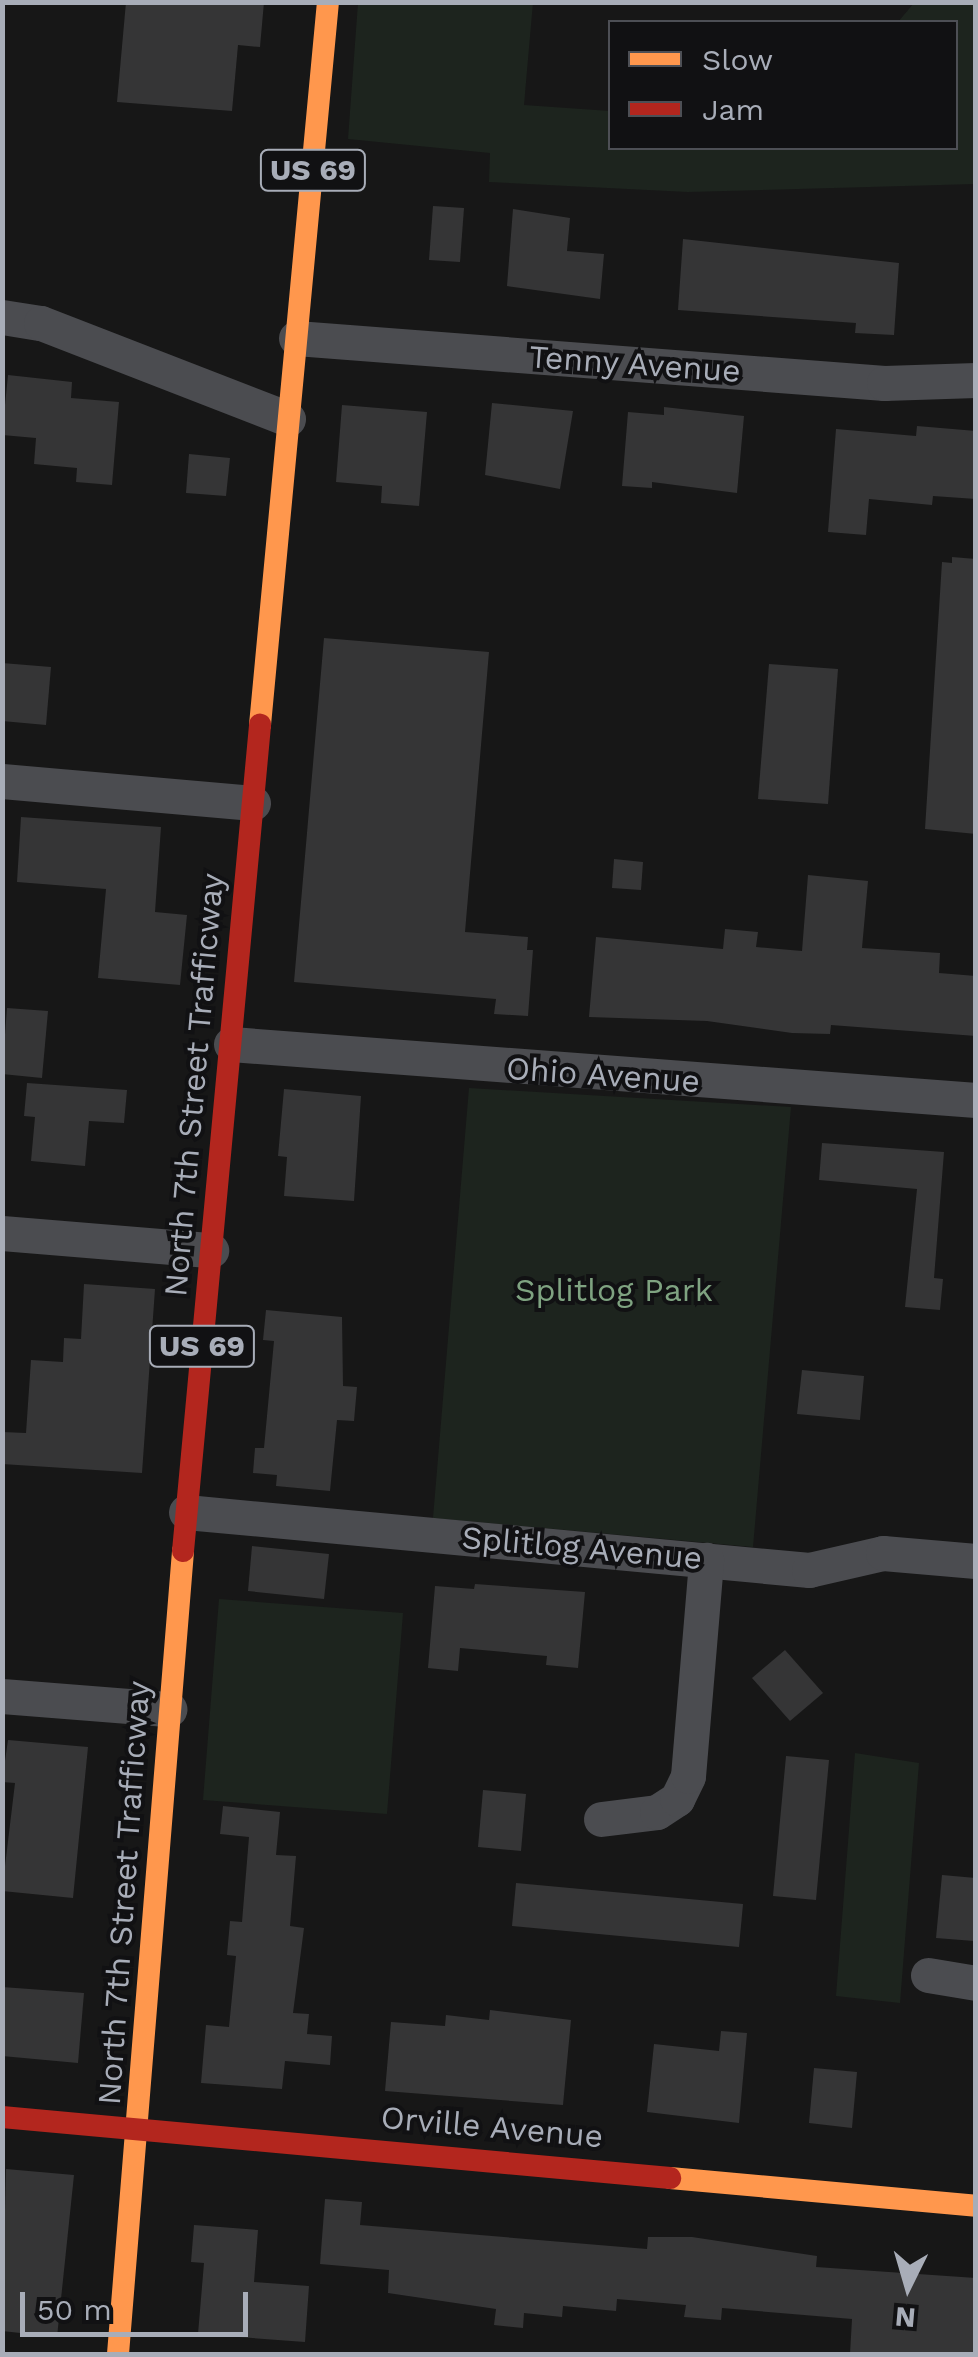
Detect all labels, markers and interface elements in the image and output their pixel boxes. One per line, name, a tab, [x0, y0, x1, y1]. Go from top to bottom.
legend	[608, 20, 958, 150]
text: Slow	[702, 42, 773, 77]
text: Jam	[702, 92, 764, 127]
road number: US 69	[258, 145, 368, 195]
street label: Tenny Avenue	[527, 337, 743, 391]
street label: North 7th Street Trafficway	[156, 871, 232, 1299]
street label: Ohio Avenue	[504, 1049, 702, 1101]
park label: Splitlog Park	[515, 1271, 713, 1309]
road number: US 69	[147, 1321, 257, 1371]
street label: Splitlog Avenue	[460, 1518, 704, 1578]
street label: North 7th Street Trafficway	[90, 1679, 158, 2107]
street label: Orville Avenue	[379, 2098, 605, 2156]
north arrow	[858, 2237, 958, 2337]
scale bar	[25, 2272, 252, 2334]
text: 50 m	[37, 2292, 112, 2327]
text: N	[894, 2300, 917, 2335]

